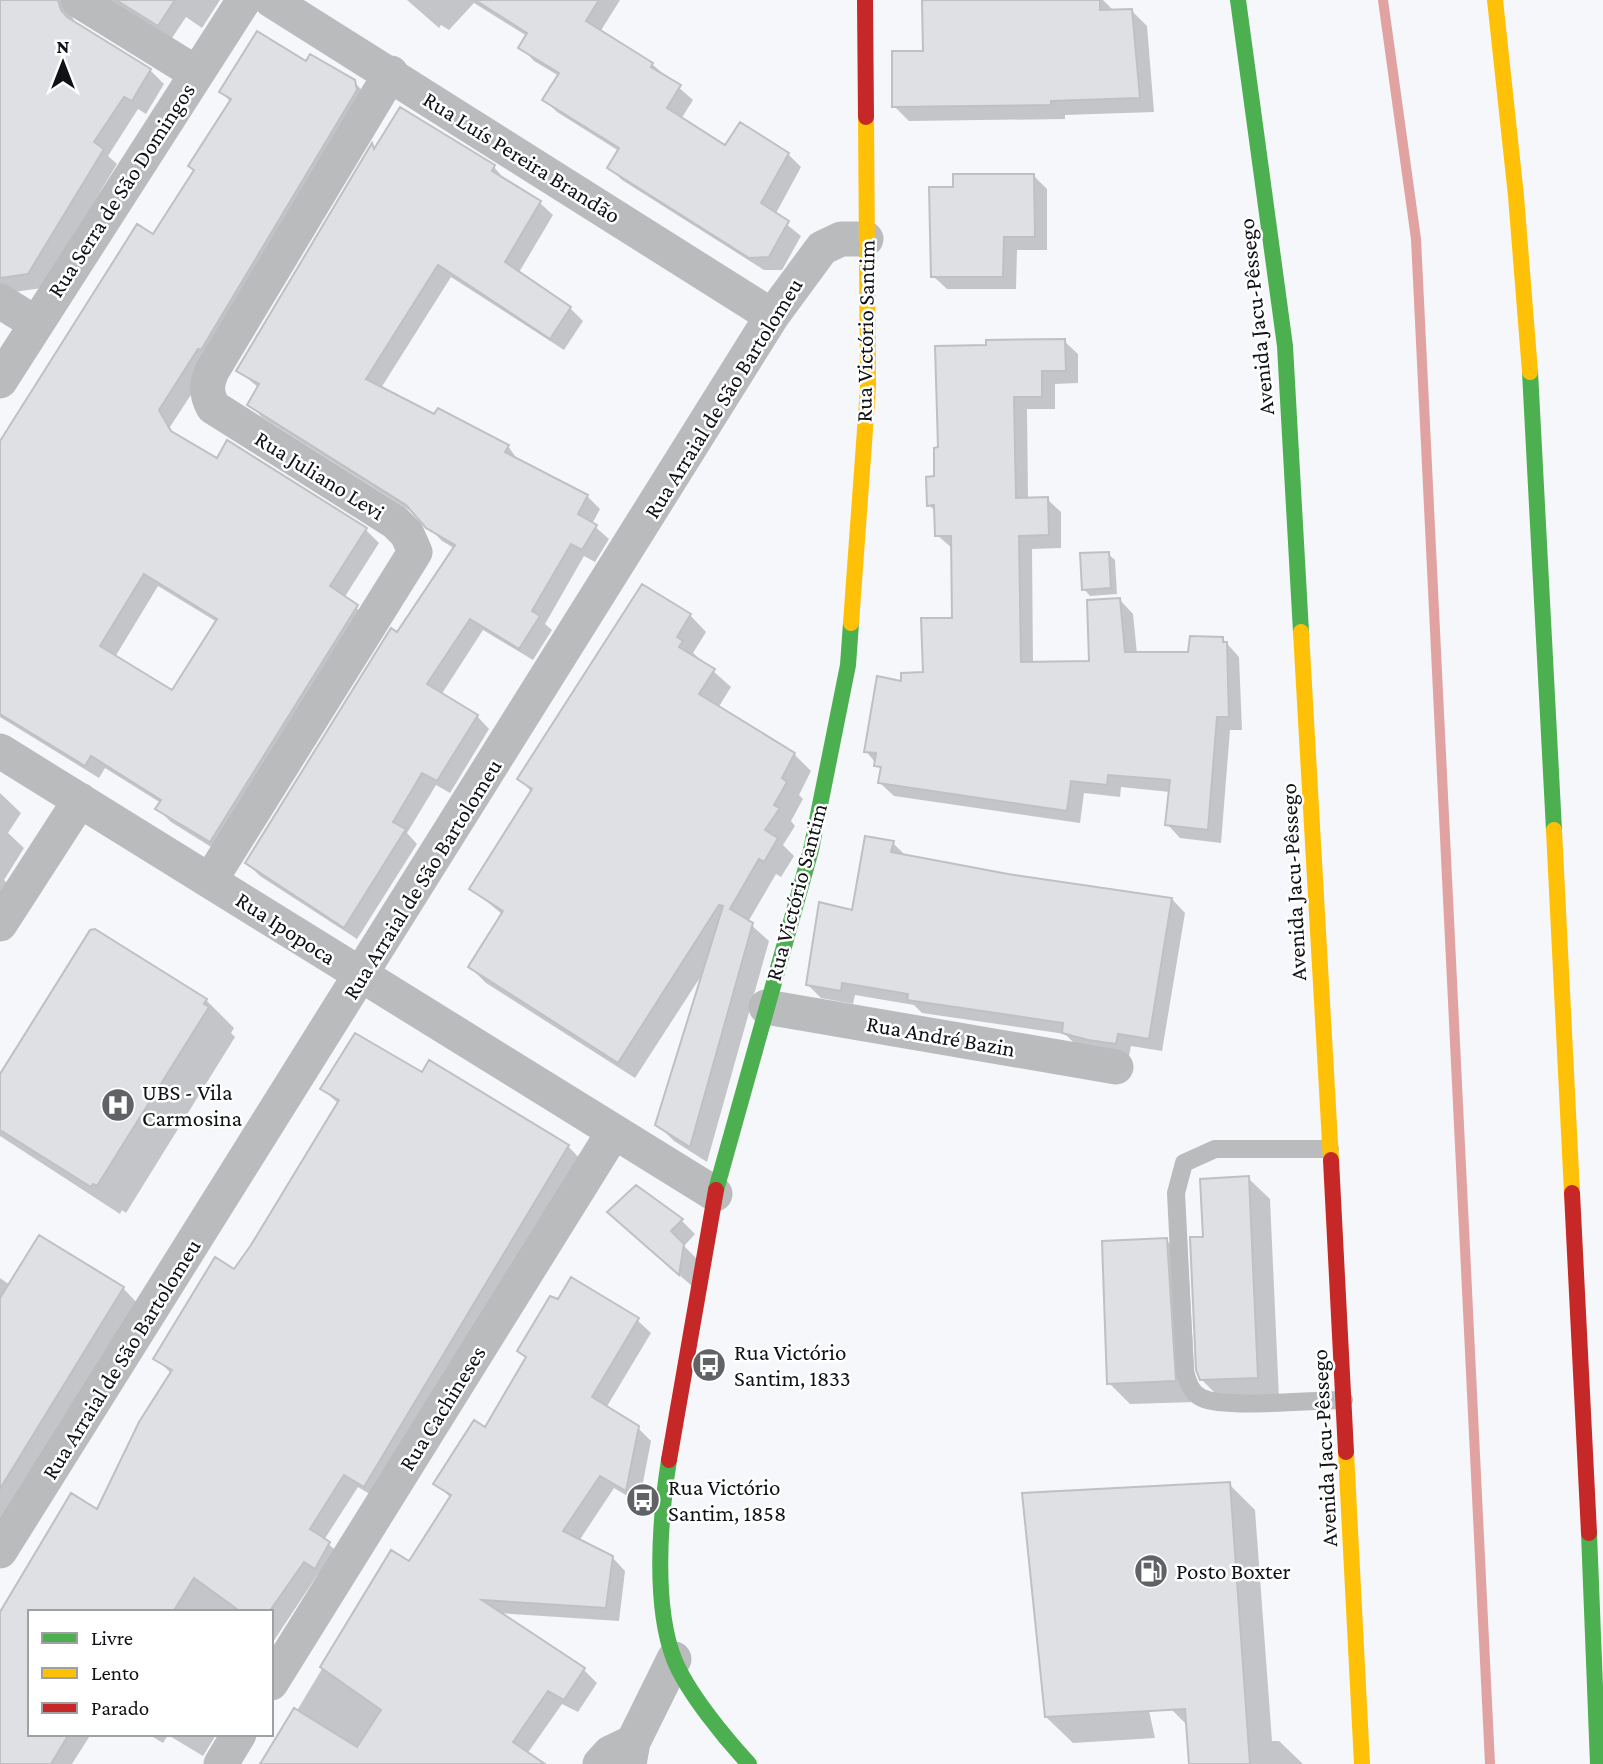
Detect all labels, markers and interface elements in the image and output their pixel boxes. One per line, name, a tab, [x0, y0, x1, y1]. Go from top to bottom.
north arrow	[28, 28, 98, 98]
text: N	[57, 36, 70, 57]
street label: Rua Serra de São Domingos	[42, 78, 200, 302]
street label: Rua Luís Pereira Brandão	[419, 86, 625, 228]
street label: Avenida Jacu-Pêssego	[1233, 217, 1279, 417]
street label: Rua Victório Santim	[850, 239, 880, 423]
street label: Rua Arraial de São Bartolomeu	[638, 273, 808, 523]
street label: Rua Juliano Levi	[250, 425, 390, 525]
street label: Rua Arraial de São Bartolomeu	[337, 754, 507, 1004]
street label: Avenida Jacu-Pêssego	[1275, 783, 1311, 981]
street label: Rua Victório Santim	[760, 800, 832, 984]
street label: Rua Ipopoca	[231, 886, 341, 970]
street label: Rua André Bazin	[865, 1010, 1017, 1062]
place label: UBS - Vila Carmosina	[142, 1079, 243, 1131]
hospital icon: UBS - Vila Carmosina	[99, 1086, 137, 1124]
street label: Rua Arraial de São Bartolomeu	[36, 1234, 206, 1484]
place label: Rua Victório Santim, 1833	[734, 1339, 851, 1391]
street label: Rua Cachineses	[393, 1341, 491, 1475]
bus stop icon: Rua Victório Santim, 1833	[690, 1346, 728, 1384]
street label: Avenida Jacu-Pêssego	[1306, 1349, 1342, 1547]
place label: Rua Victório Santim, 1858	[668, 1474, 786, 1526]
bus stop icon: Rua Victório Santim, 1858	[624, 1481, 662, 1519]
fuel station icon: Posto Boxter	[1132, 1552, 1170, 1590]
place label: Posto Boxter	[1176, 1558, 1291, 1584]
legend	[28, 1610, 273, 1736]
text: Livre	[91, 1626, 133, 1650]
text: Lento	[91, 1661, 139, 1685]
text: Parado	[91, 1696, 149, 1720]

